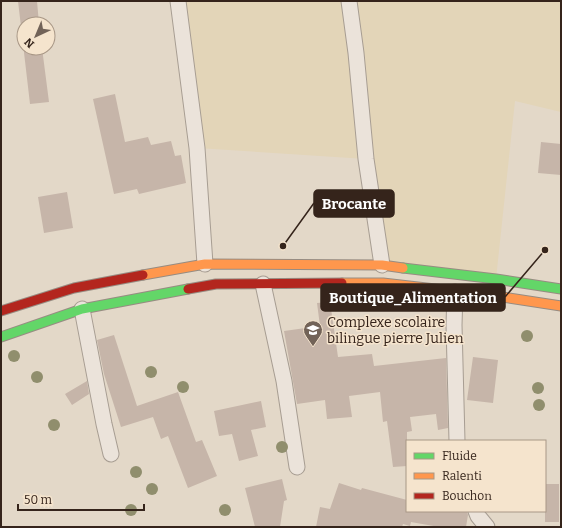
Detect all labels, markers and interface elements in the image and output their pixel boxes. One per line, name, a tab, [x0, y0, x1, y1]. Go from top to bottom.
north arrow	[16, 16, 56, 56]
text: N	[21, 35, 37, 50]
callout: Brocante	[314, 190, 394, 217]
text: Brocante	[322, 195, 386, 213]
callout: Boutique_Alimentation	[321, 284, 505, 311]
text: Boutique_Alimentation	[329, 289, 497, 307]
place label: Complexe scolaire bilingue pierre Julien	[327, 314, 464, 347]
school or university icon: Complexe scolaire bilingue pierre Julien	[302, 319, 324, 347]
legend	[406, 440, 546, 512]
text: Fluide	[442, 449, 477, 463]
text: Ralenti	[442, 469, 482, 483]
scale bar	[18, 486, 144, 512]
text: Bouchon	[442, 489, 492, 503]
text: 50 m	[24, 493, 53, 507]

